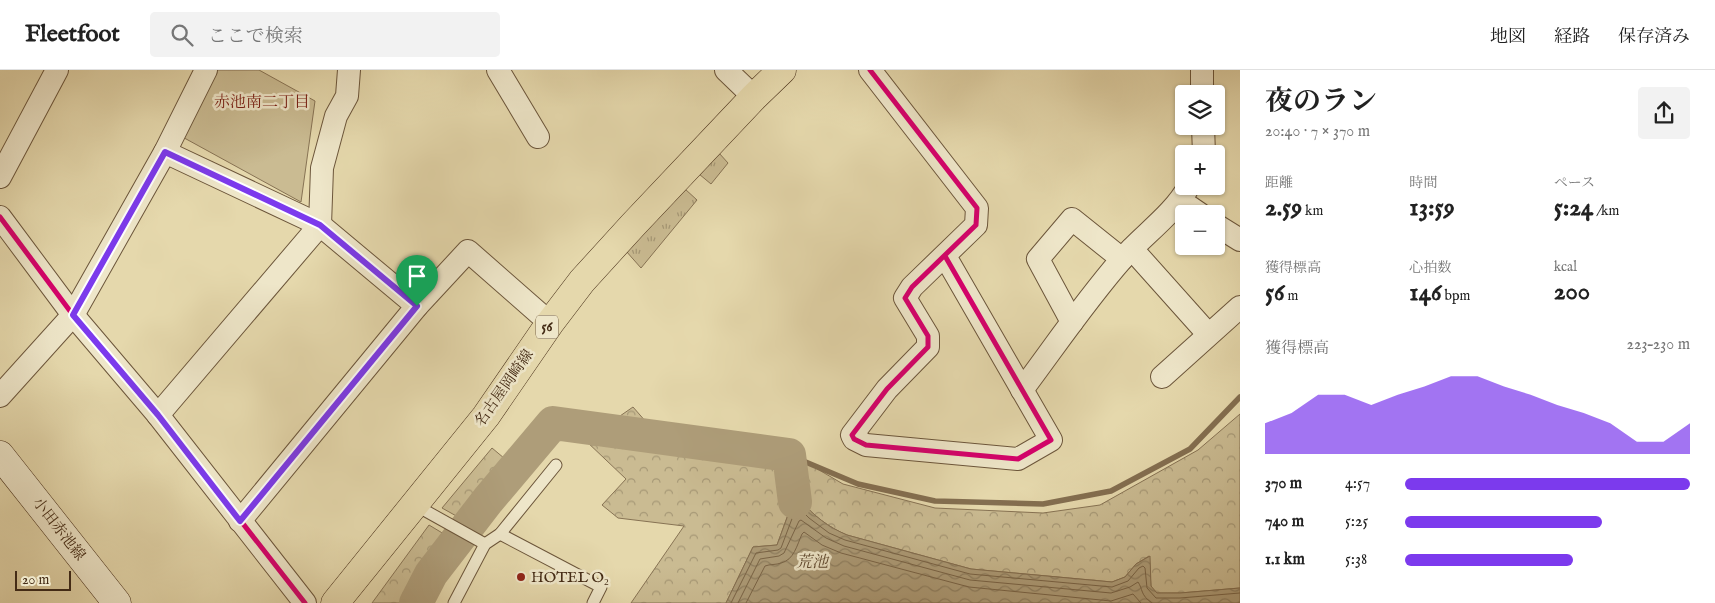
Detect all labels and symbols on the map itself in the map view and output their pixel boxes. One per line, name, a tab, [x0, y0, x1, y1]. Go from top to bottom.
district label: 赤池南二丁目	[214, 93, 310, 113]
pin	[396, 255, 438, 306]
road number: 56	[536, 316, 558, 338]
street label: 名古屋岡崎線	[470, 346, 538, 430]
street label: 小田赤池線	[28, 494, 90, 564]
water label: 荒池	[796, 553, 830, 573]
scale bar	[15, 568, 71, 591]
place label: HOTEL O₂	[531, 568, 609, 587]
marker: HOTEL O₂	[515, 571, 527, 583]

